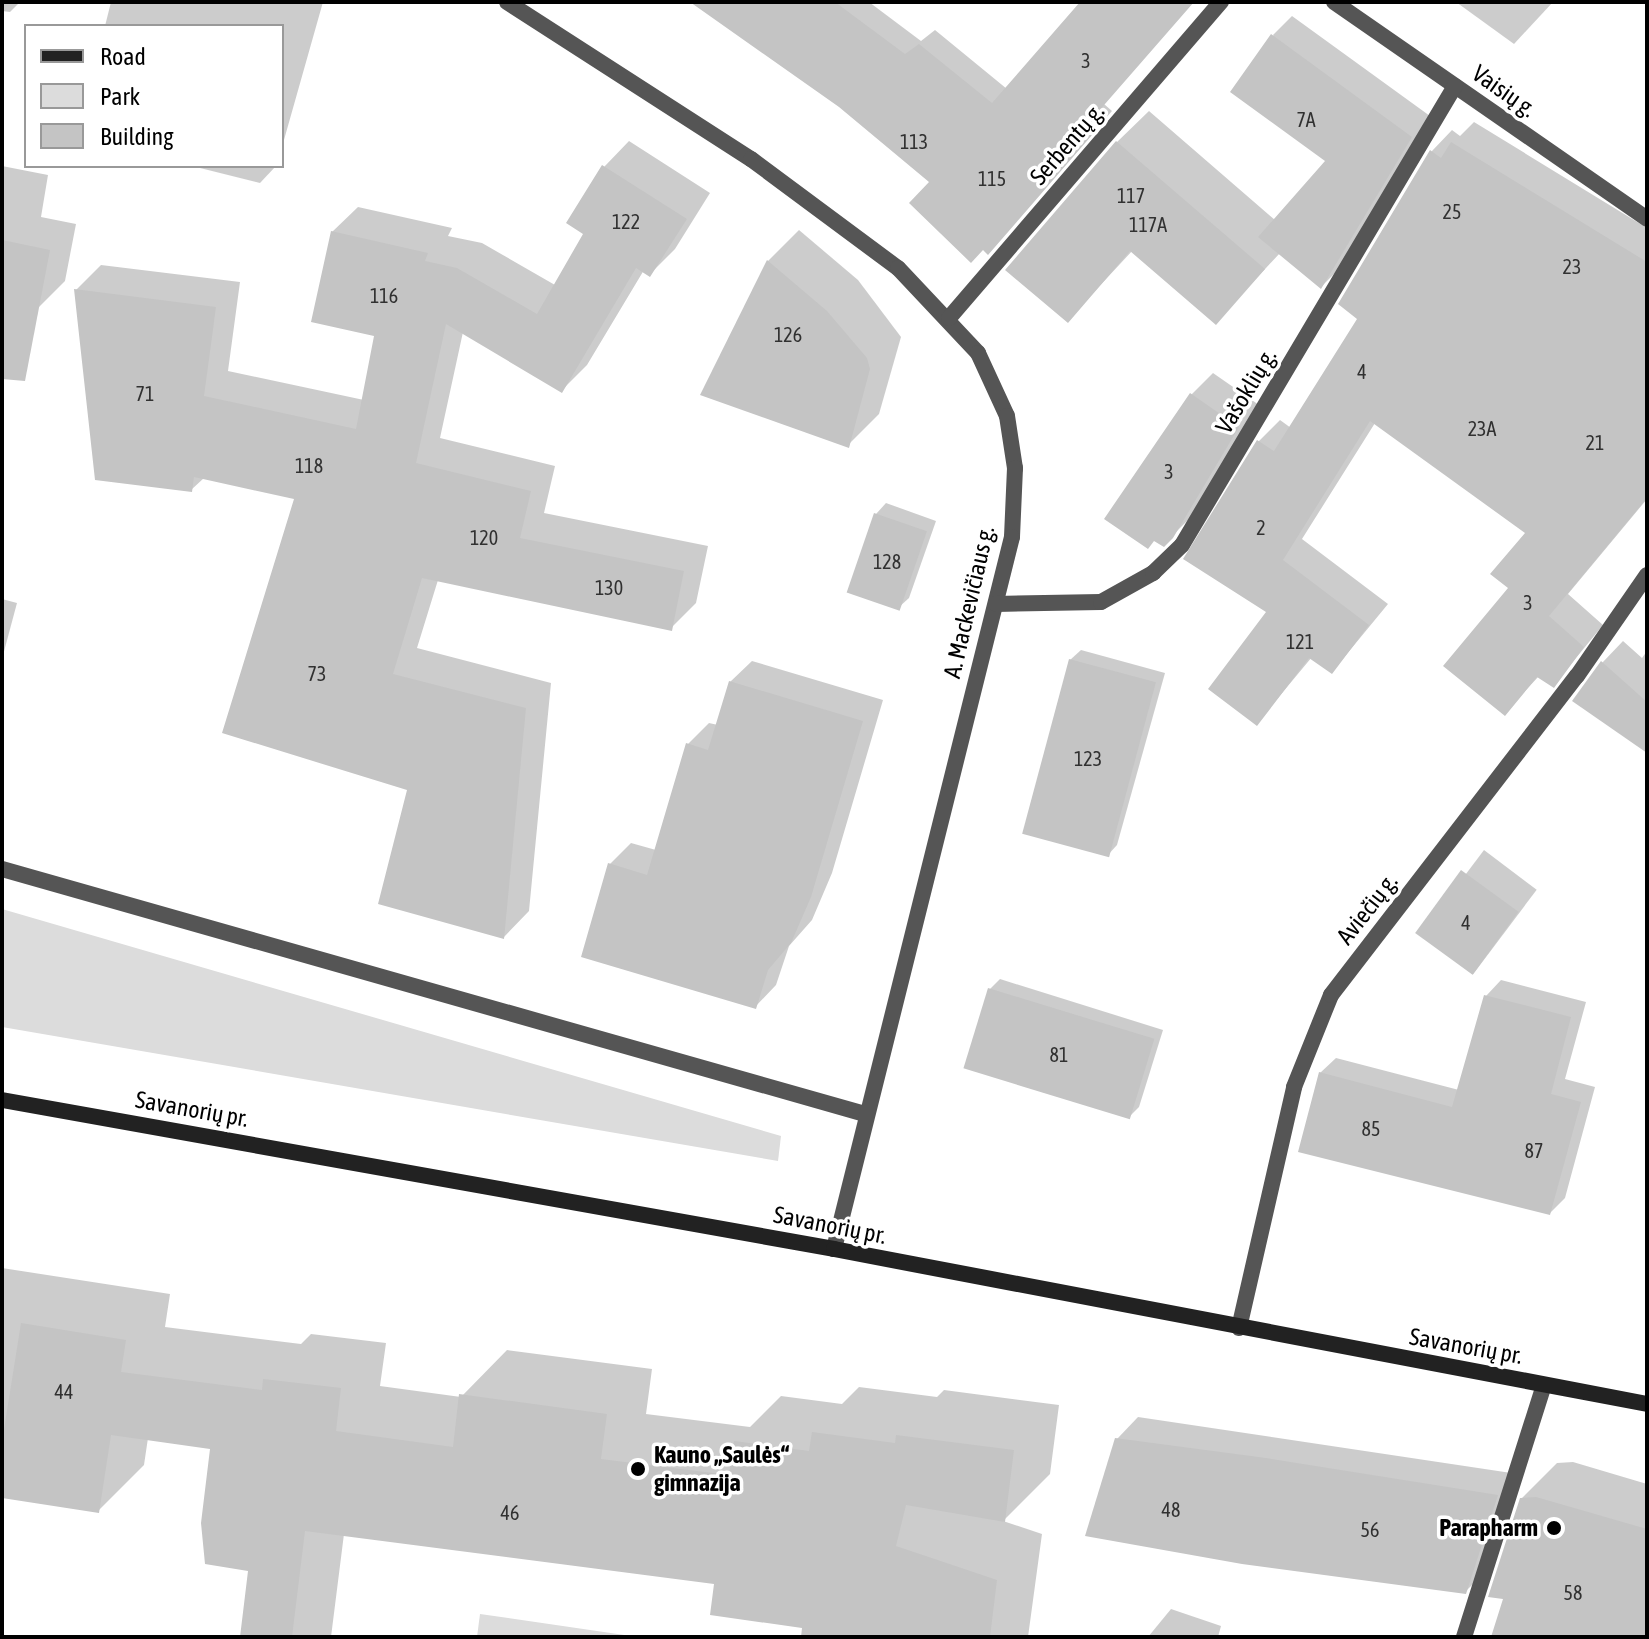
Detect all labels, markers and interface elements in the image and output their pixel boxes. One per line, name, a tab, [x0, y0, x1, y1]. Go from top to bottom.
legend	[24, 24, 284, 168]
text: Road	[100, 43, 146, 70]
house number: 3	[1081, 48, 1091, 72]
street label: Vaisių g.	[1467, 59, 1541, 123]
text: Park	[100, 83, 140, 110]
street label: Serbentų g.	[1024, 97, 1110, 191]
house number: 7A	[1296, 107, 1316, 131]
text: Building	[100, 123, 173, 150]
house number: 113	[900, 129, 928, 153]
house number: 115	[978, 166, 1006, 190]
house number: 117	[1117, 183, 1145, 207]
house number: 25	[1443, 199, 1461, 223]
house number: 122	[612, 209, 640, 233]
house number: 117A	[1129, 212, 1167, 236]
house number: 23	[1563, 254, 1581, 278]
house number: 116	[370, 283, 398, 307]
house number: 126	[774, 322, 802, 346]
street label: Vašoklių g.	[1209, 343, 1283, 439]
house number: 4	[1357, 359, 1367, 383]
house number: 71	[136, 381, 154, 405]
house number: 23A	[1468, 416, 1496, 440]
house number: 21	[1586, 430, 1604, 454]
house number: 118	[295, 453, 323, 477]
house number: 3	[1164, 459, 1174, 483]
house number: 2	[1256, 515, 1266, 539]
street label: A. Mackevičiaus g.	[938, 523, 1000, 681]
house number: 120	[470, 525, 498, 549]
house number: 128	[873, 549, 901, 573]
house number: 130	[595, 575, 623, 599]
house number: 3	[1523, 590, 1533, 614]
house number: 121	[1286, 629, 1314, 653]
house number: 73	[308, 661, 326, 685]
house number: 123	[1074, 746, 1102, 770]
street label: Aviečių g.	[1330, 868, 1404, 950]
house number: 4	[1461, 910, 1471, 934]
house number: 81	[1050, 1042, 1068, 1066]
street label: Savanorių pr.	[133, 1085, 251, 1133]
house number: 85	[1362, 1116, 1380, 1140]
house number: 87	[1525, 1138, 1543, 1162]
street label: Savanorių pr.	[771, 1200, 889, 1250]
street label: Savanorių pr.	[1407, 1322, 1525, 1370]
house number: 44	[55, 1379, 73, 1403]
place label: Kauno „Saulės“ gimnazija	[654, 1441, 789, 1497]
marker: Kauno „Saulės“ gimnazija	[629, 1460, 647, 1478]
house number: 48	[1162, 1497, 1180, 1521]
house number: 46	[501, 1500, 519, 1524]
place label: Parapharm	[1439, 1514, 1538, 1542]
house number: 56	[1361, 1517, 1379, 1541]
marker: Parapharm	[1545, 1519, 1563, 1537]
house number: 58	[1564, 1580, 1582, 1604]

